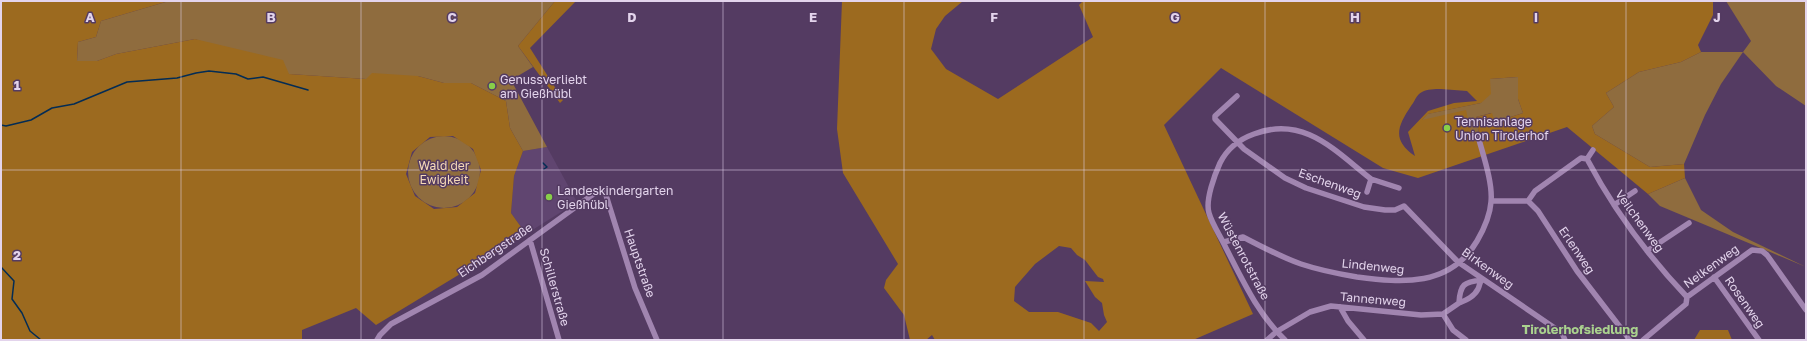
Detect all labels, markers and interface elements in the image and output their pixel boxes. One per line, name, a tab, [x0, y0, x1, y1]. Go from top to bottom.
text: A	[85, 9, 95, 25]
text: B	[266, 9, 276, 25]
text: C	[447, 9, 457, 25]
text: D	[627, 9, 637, 25]
text: E	[809, 9, 817, 25]
text: F	[990, 9, 998, 25]
text: G	[1170, 9, 1180, 25]
text: H	[1350, 9, 1360, 25]
text: I	[1534, 9, 1538, 25]
text: J	[1713, 9, 1721, 25]
place label: Genussverliebt am Gießhübl	[500, 72, 587, 101]
text: 1	[14, 77, 21, 93]
marker: Genussverliebt am Gießhübl	[487, 81, 497, 91]
place label: Tennisanlage Union Tirolerhof	[1455, 114, 1549, 143]
marker: Tennisanlage Union Tirolerhof	[1442, 123, 1452, 133]
park label: Wald der Ewigkeit	[419, 158, 470, 187]
street label: Eschenweg	[1297, 165, 1363, 201]
place label: Landeskindergarten Gießhübl	[557, 183, 673, 212]
street label: Veilchenweg	[1612, 187, 1668, 255]
marker: Landeskindergarten Gießhübl	[544, 192, 554, 202]
street label: Wüstenrotstraße	[1215, 210, 1273, 302]
street label: Eichbergstraße	[455, 219, 535, 281]
street label: Erlenweg	[1556, 223, 1598, 277]
street label: Hauptstraße	[621, 227, 659, 299]
street label: Nelkenweg	[1680, 241, 1742, 291]
street label: Birkenweg	[1459, 244, 1517, 292]
street label: Schillerstraße	[537, 246, 573, 328]
text: 2	[13, 247, 21, 263]
street label: Lindenweg	[1341, 255, 1405, 277]
street label: Rosenweg	[1722, 273, 1768, 331]
street label: Tannenweg	[1339, 289, 1407, 309]
district label: Tirolerhofsiedlung	[1522, 321, 1638, 337]

